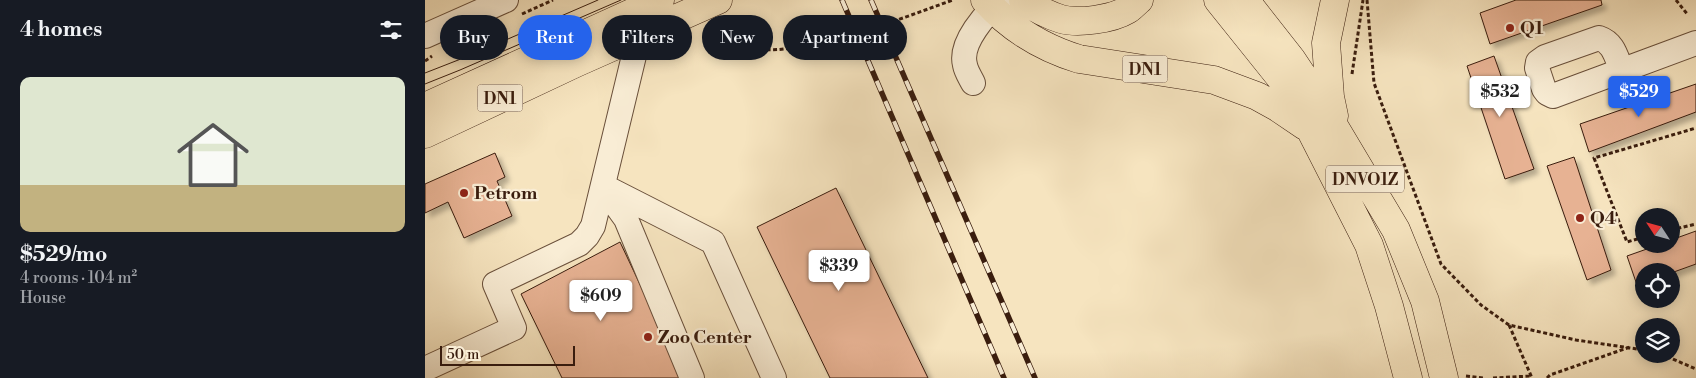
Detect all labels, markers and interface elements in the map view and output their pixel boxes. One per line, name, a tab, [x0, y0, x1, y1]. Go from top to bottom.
chip: Buy	[440, 15, 508, 60]
chip: Rent	[518, 15, 592, 60]
chip: Filters	[602, 15, 692, 60]
chip: New	[702, 15, 773, 60]
chip: Apartment	[783, 15, 907, 60]
icon: filters	[377, 16, 405, 44]
text: 4 homes	[20, 17, 102, 43]
place label: Q1	[1520, 17, 1544, 40]
marker: Q1	[1504, 22, 1516, 34]
road number: DN1	[1123, 56, 1167, 82]
pin: $532	[1470, 76, 1530, 118]
pin: $529	[1609, 76, 1669, 118]
text: $532	[1480, 82, 1520, 102]
text: $529	[1619, 82, 1659, 102]
road number: DN1	[477, 85, 523, 112]
icon: home	[168, 110, 258, 200]
road number: DNVO1Z	[1326, 165, 1404, 192]
place label: Petrom	[474, 182, 538, 205]
marker: Petrom	[458, 187, 470, 199]
place label: Q4	[1590, 207, 1617, 230]
north arrow	[1635, 208, 1680, 252]
map controls	[1635, 208, 1680, 363]
marker: Q4	[1574, 212, 1586, 224]
text: $529/mo	[20, 242, 107, 268]
pin: $339	[809, 250, 869, 292]
text: $339	[820, 256, 858, 276]
button: locate	[1635, 263, 1680, 308]
text: 4 rooms · 104 m²	[20, 268, 137, 288]
pin: $609	[571, 280, 631, 322]
text: $609	[580, 286, 622, 306]
text: House	[20, 288, 66, 308]
button: layers	[1635, 318, 1680, 363]
place label: Zoo Center	[658, 326, 752, 349]
marker: Zoo Center	[642, 331, 654, 343]
scale bar	[440, 343, 575, 366]
text: 50 m	[447, 346, 479, 364]

